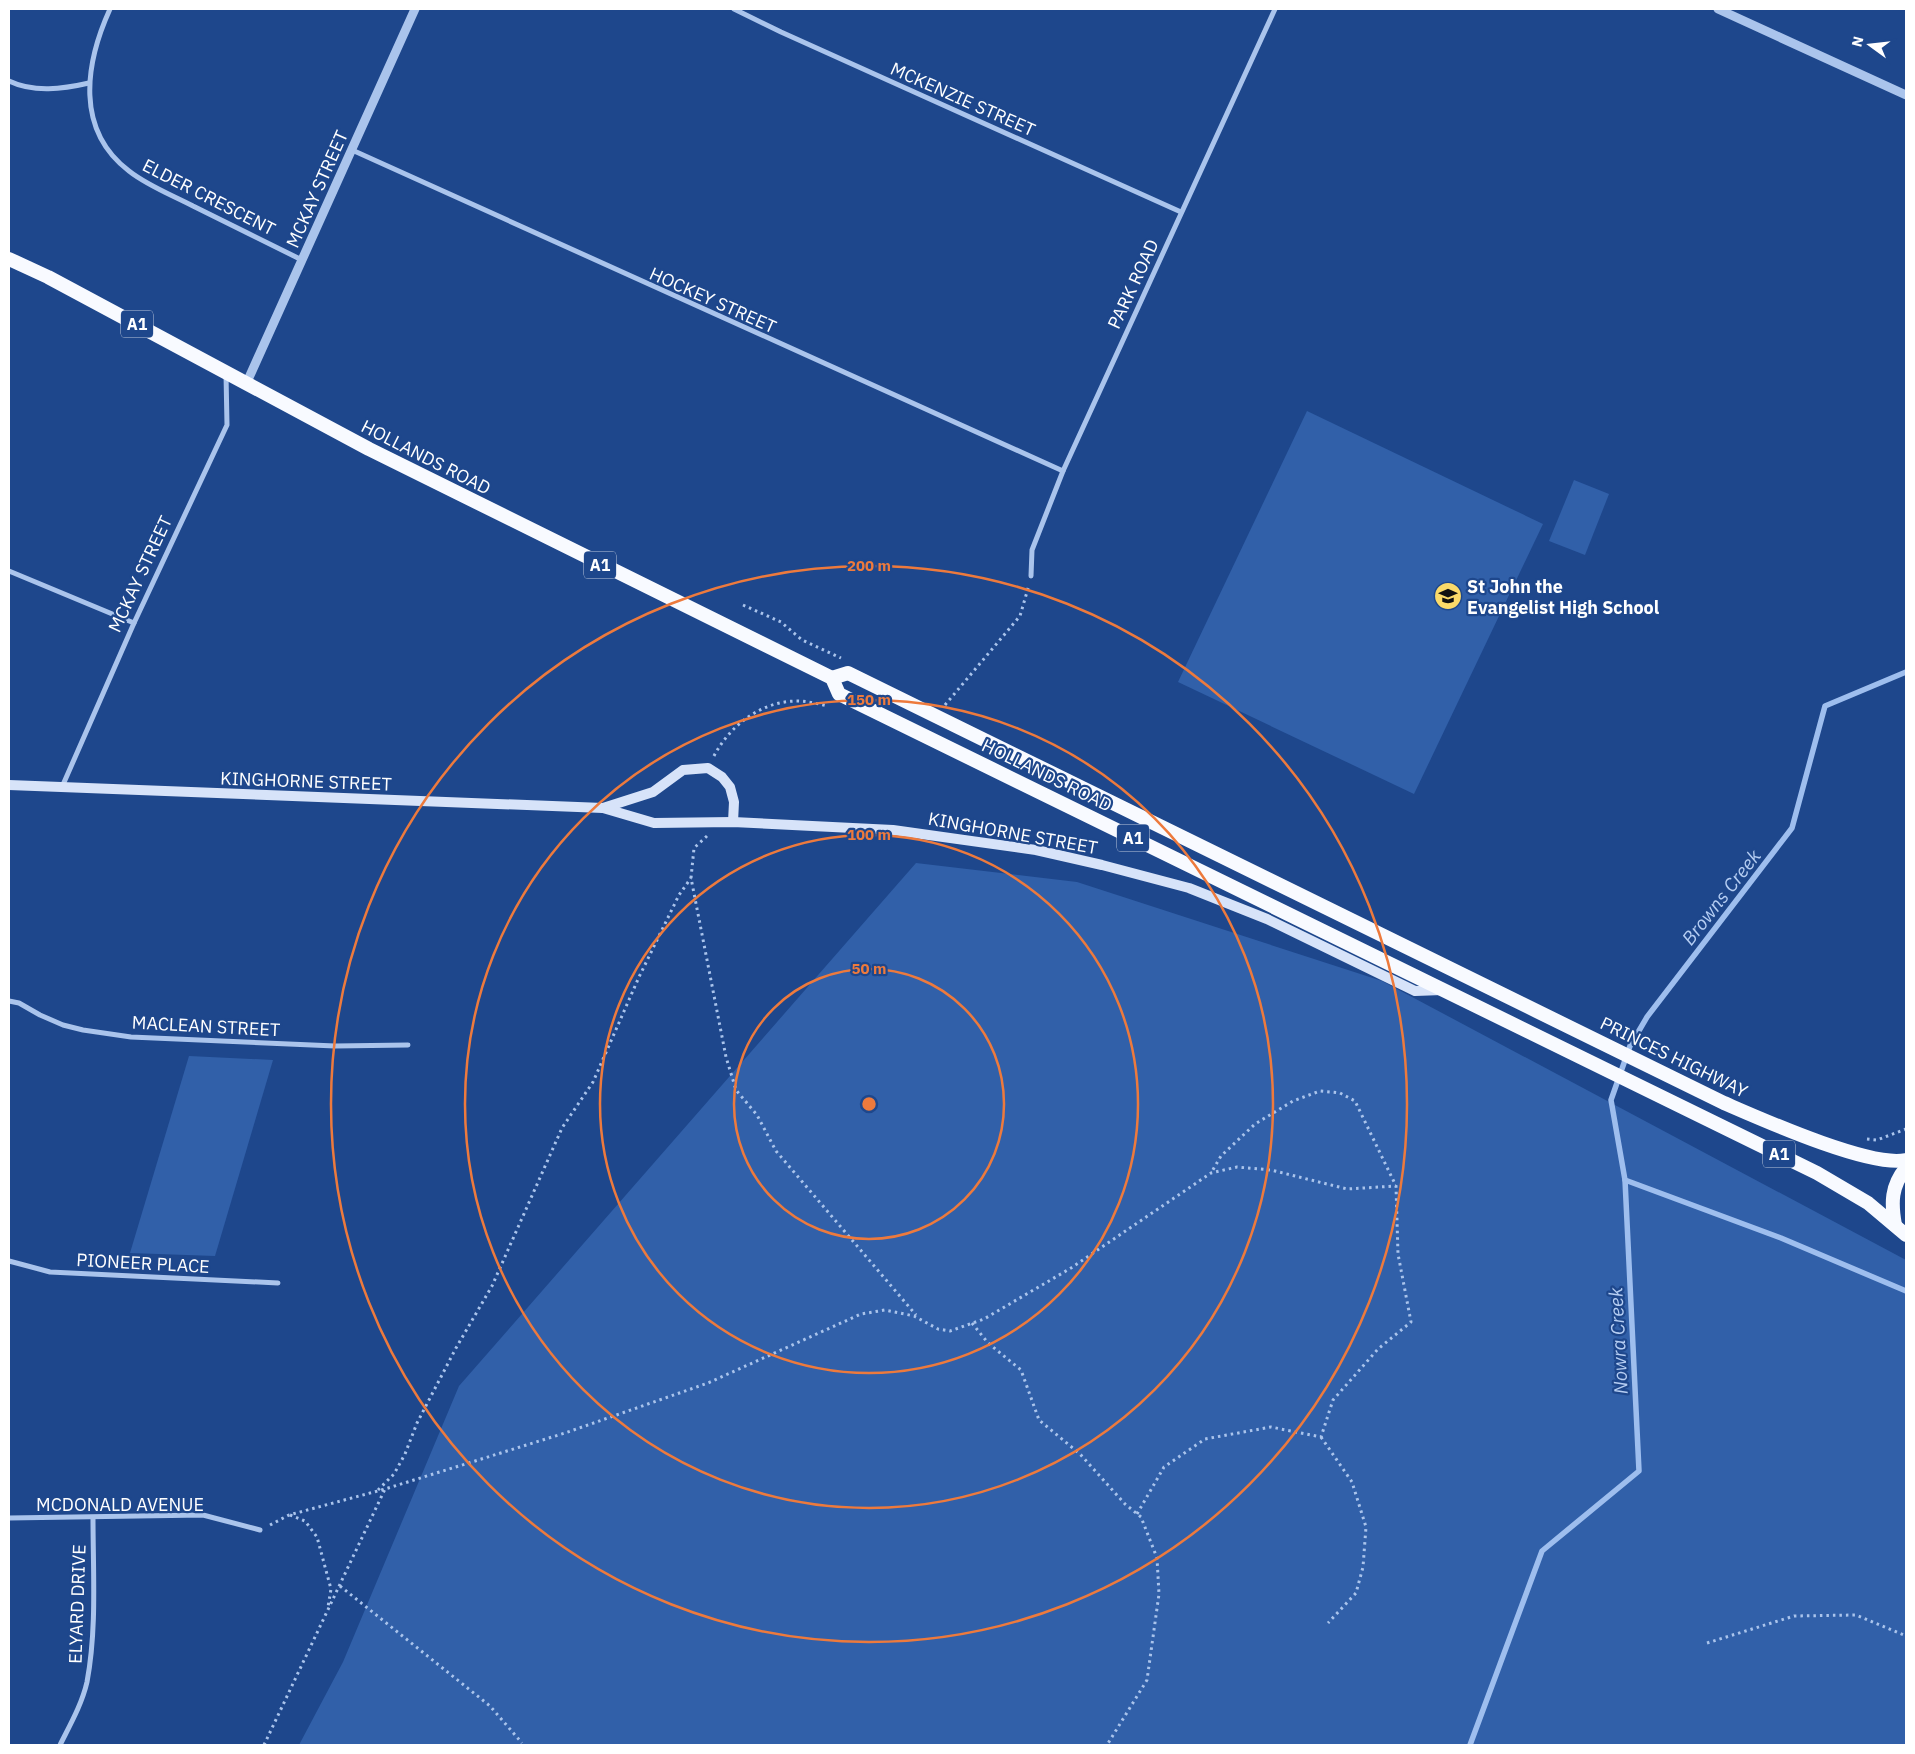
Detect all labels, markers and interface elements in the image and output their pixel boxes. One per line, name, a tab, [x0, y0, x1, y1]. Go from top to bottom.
north arrow	[1845, 20, 1895, 70]
text: N	[1847, 34, 1867, 49]
street label: MCKENZIE STREET	[887, 57, 1039, 141]
street label: MCKAY STREET	[281, 127, 353, 251]
street label: ELDER CRESCENT	[139, 154, 279, 240]
street label: PARK ROAD	[1102, 236, 1164, 332]
street label: HOCKEY STREET	[646, 262, 780, 338]
road number: A1	[121, 310, 153, 338]
street label: HOLLANDS ROAD	[357, 414, 495, 500]
street label: MCKAY STREET	[103, 512, 177, 636]
road number: A1	[584, 552, 616, 578]
text: 200 m	[847, 556, 891, 575]
place label: St John the Evangelist High School	[1467, 575, 1660, 619]
school or university icon: St John the Evangelist High School	[1433, 581, 1463, 611]
text: 150 m	[847, 690, 891, 709]
street label: HOLLANDS ROAD	[978, 733, 1116, 817]
street label: KINGHORNE STREET	[220, 767, 392, 795]
street label: KINGHORNE STREET	[926, 807, 1100, 859]
road number: A1	[1117, 824, 1149, 851]
text: 100 m	[847, 825, 891, 844]
water label: Browns Creek	[1676, 844, 1766, 950]
text: 50 m	[852, 959, 886, 978]
street label: MACLEAN STREET	[131, 1011, 281, 1041]
street label: PRINCES HIGHWAY	[1597, 1011, 1752, 1103]
centre of rings	[860, 1095, 878, 1113]
road number: A1	[1763, 1140, 1795, 1168]
street label: PIONEER PLACE	[76, 1248, 210, 1278]
water label: Nowra Creek	[1603, 1286, 1633, 1395]
street label: MCDONALD AVENUE	[36, 1493, 204, 1516]
street label: ELYARD DRIVE	[63, 1544, 91, 1664]

